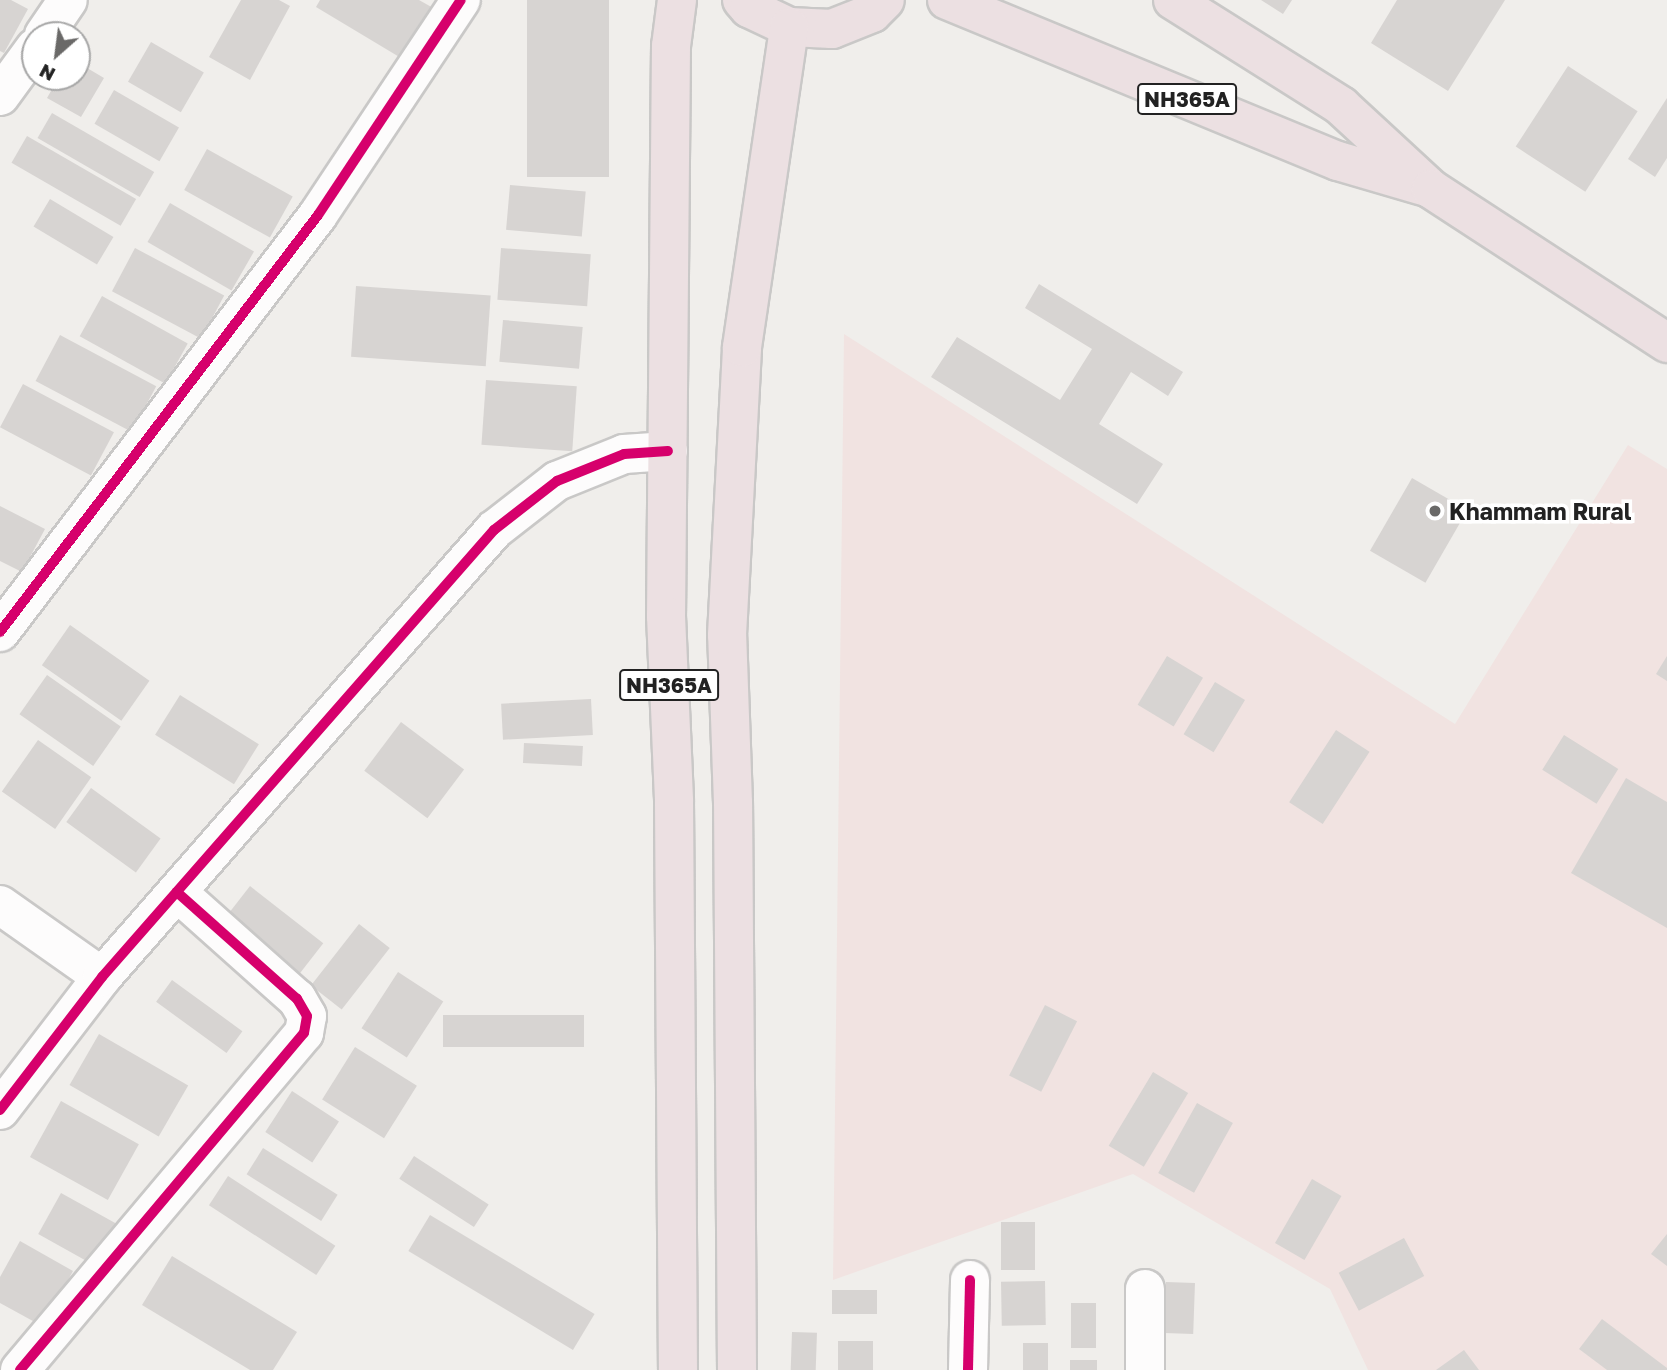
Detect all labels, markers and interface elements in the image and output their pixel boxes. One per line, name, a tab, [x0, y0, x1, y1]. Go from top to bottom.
north arrow	[21, 21, 91, 91]
text: N	[35, 60, 59, 87]
road number: NH365A	[1136, 82, 1238, 116]
place label: Khammam Rural	[1449, 497, 1631, 525]
marker: Khammam Rural	[1427, 503, 1443, 519]
road number: NH365A	[618, 668, 720, 702]

